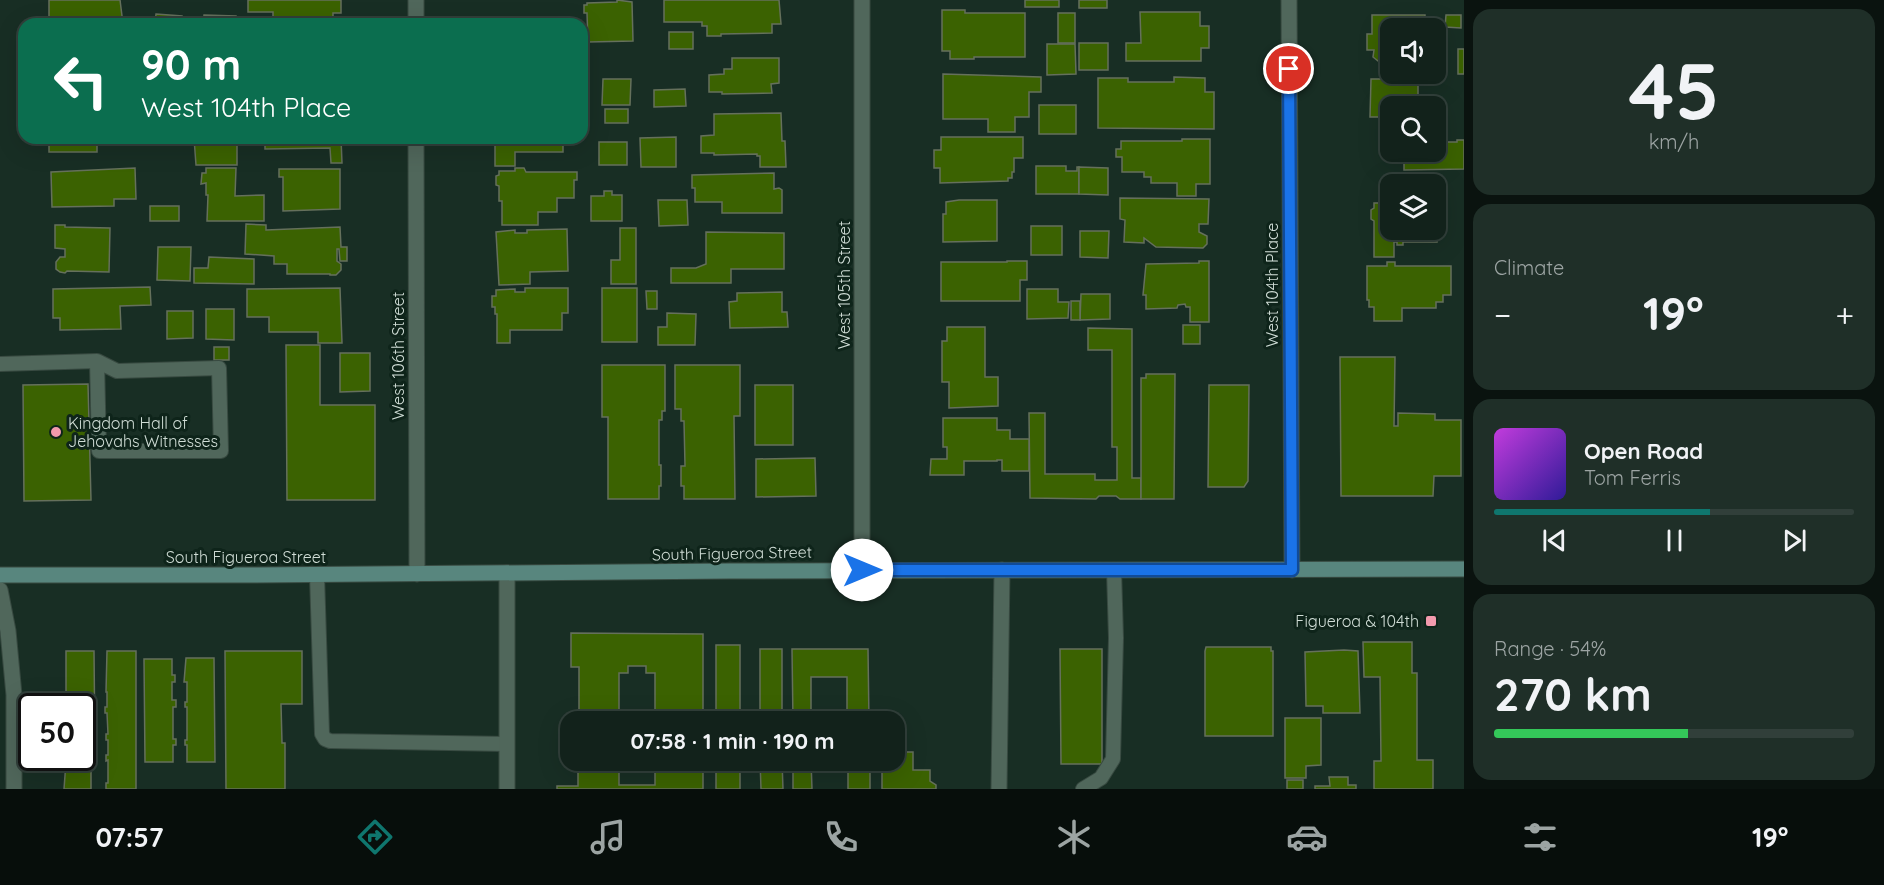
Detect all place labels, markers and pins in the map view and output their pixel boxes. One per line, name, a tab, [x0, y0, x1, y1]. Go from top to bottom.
pin	[1263, 43, 1314, 94]
place label: Kingdom Hall of Jehovahs Witnesses	[68, 413, 218, 451]
marker: Kingdom Hall of Jehovahs Witnesses	[49, 425, 63, 439]
place label: Figueroa & 104th	[1295, 611, 1419, 631]
marker: Figueroa & 104th	[1424, 614, 1438, 628]

